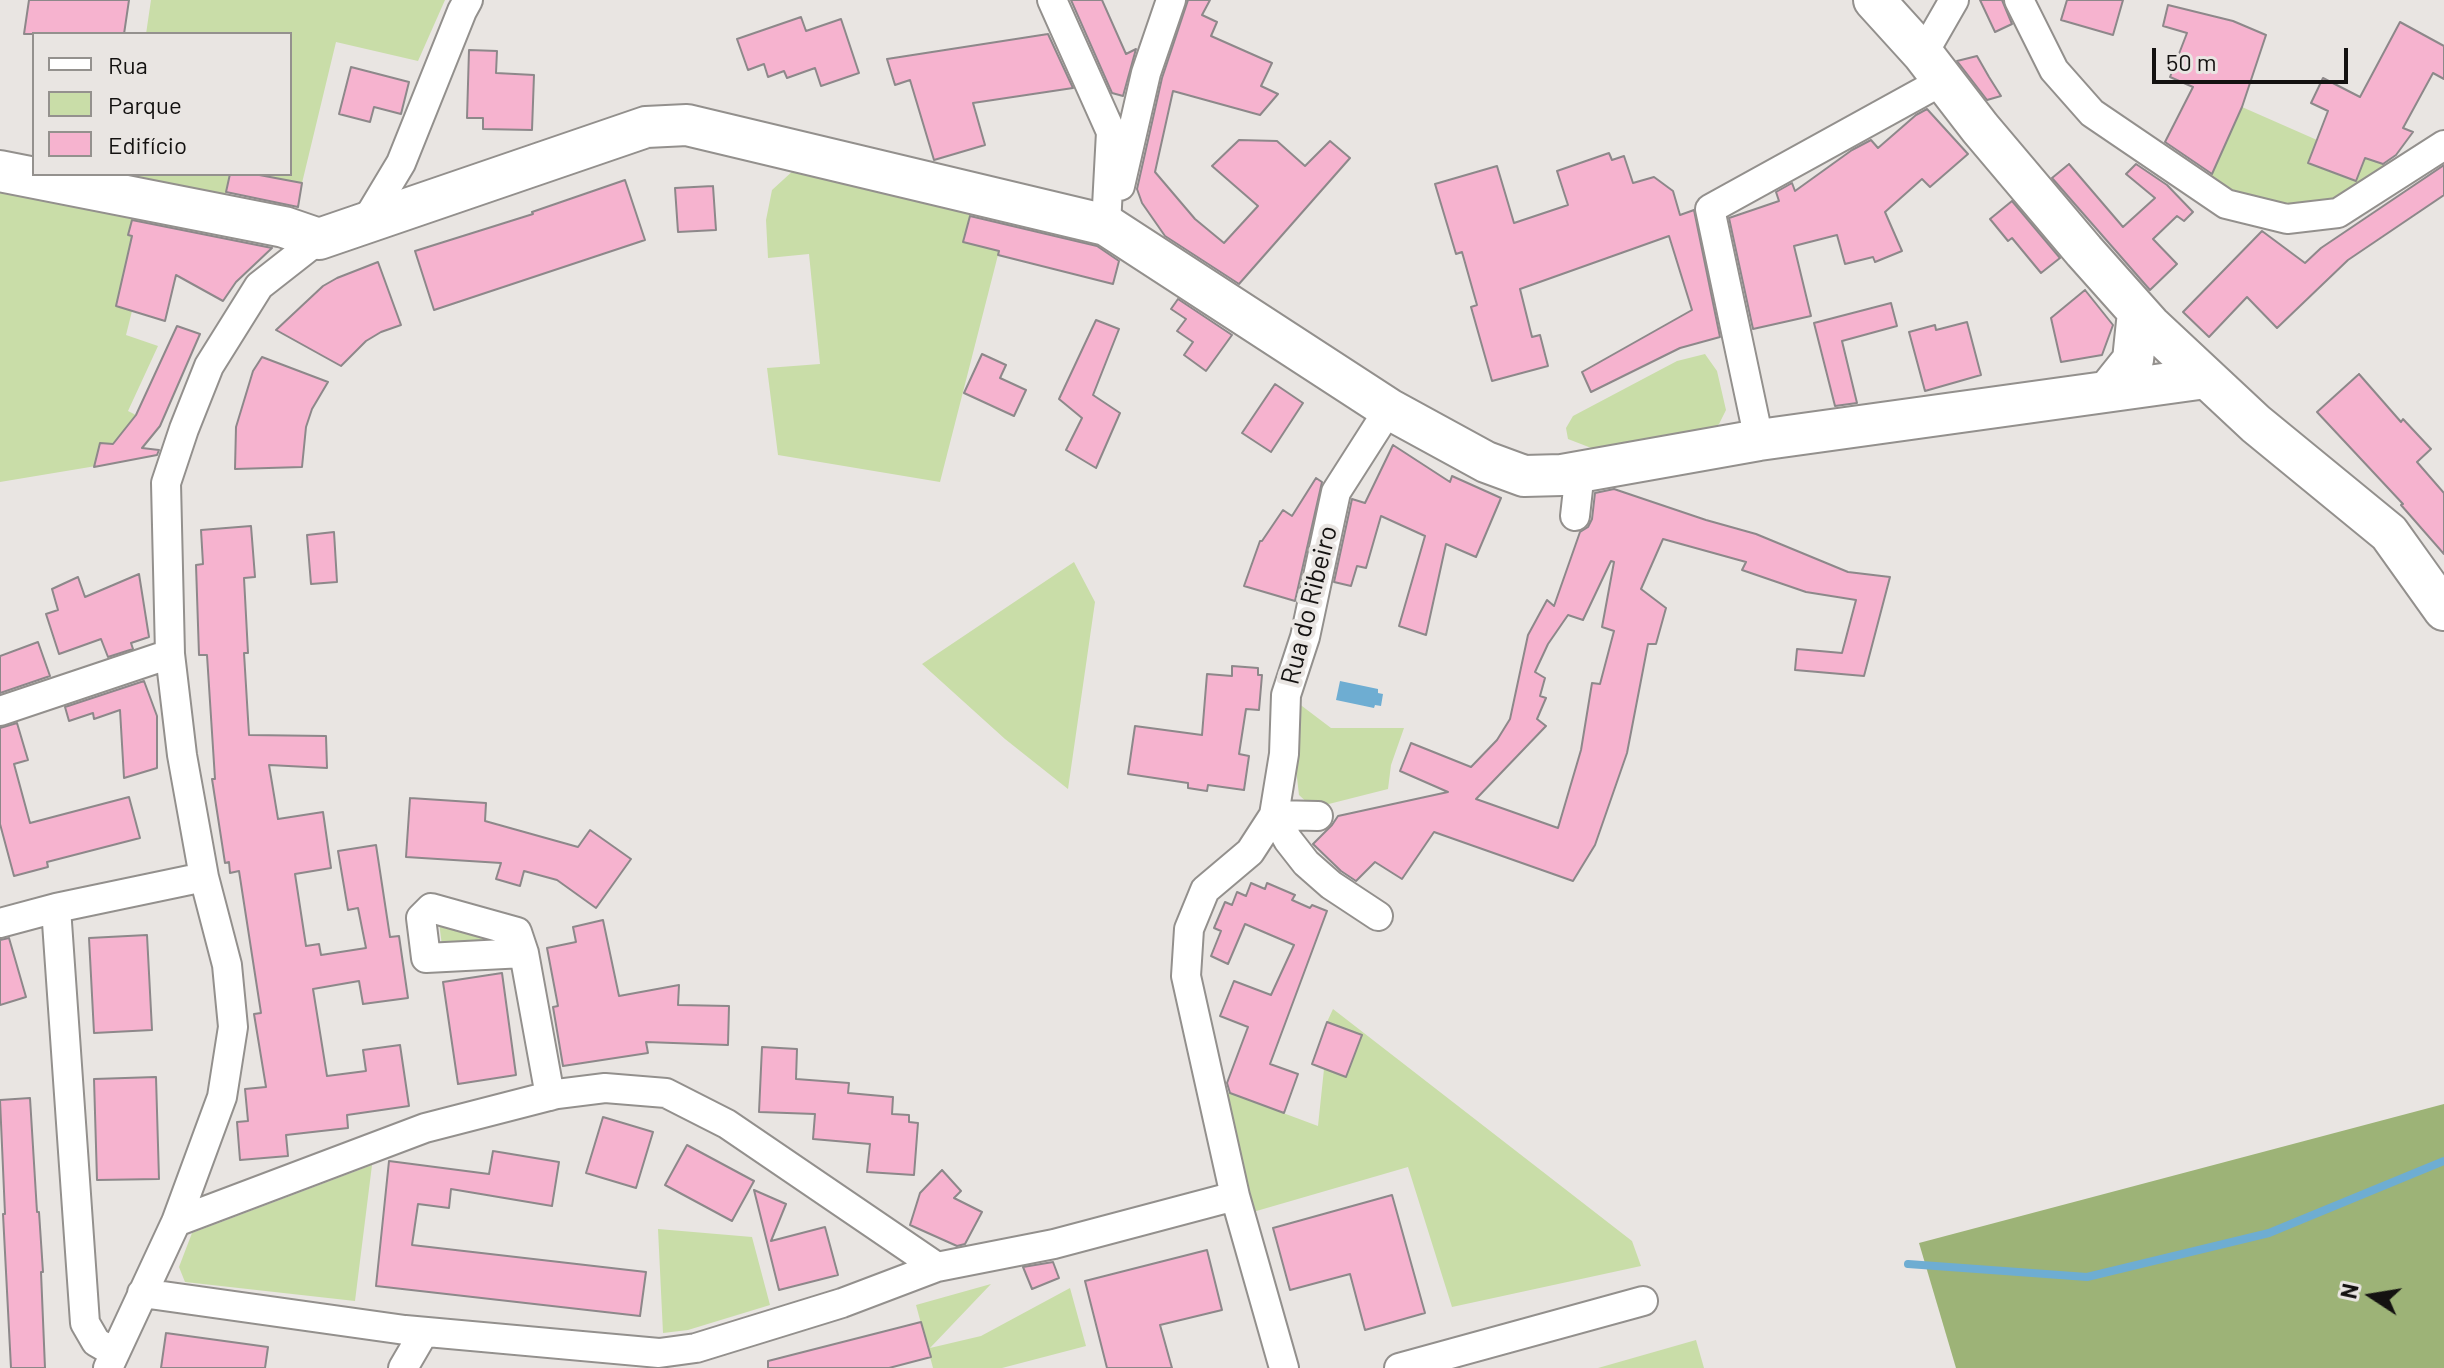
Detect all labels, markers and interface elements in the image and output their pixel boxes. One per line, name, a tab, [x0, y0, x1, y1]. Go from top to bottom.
legend	[32, 32, 292, 176]
scale bar	[2156, 32, 2352, 82]
text: 50 m	[2166, 47, 2217, 76]
text: Rua	[108, 50, 148, 79]
text: Parque	[108, 90, 182, 119]
text: Edifício	[108, 130, 187, 159]
street label: Rua do Ribeiro	[1274, 522, 1344, 688]
north arrow	[2332, 1256, 2412, 1336]
text: N	[2334, 1281, 2363, 1301]

